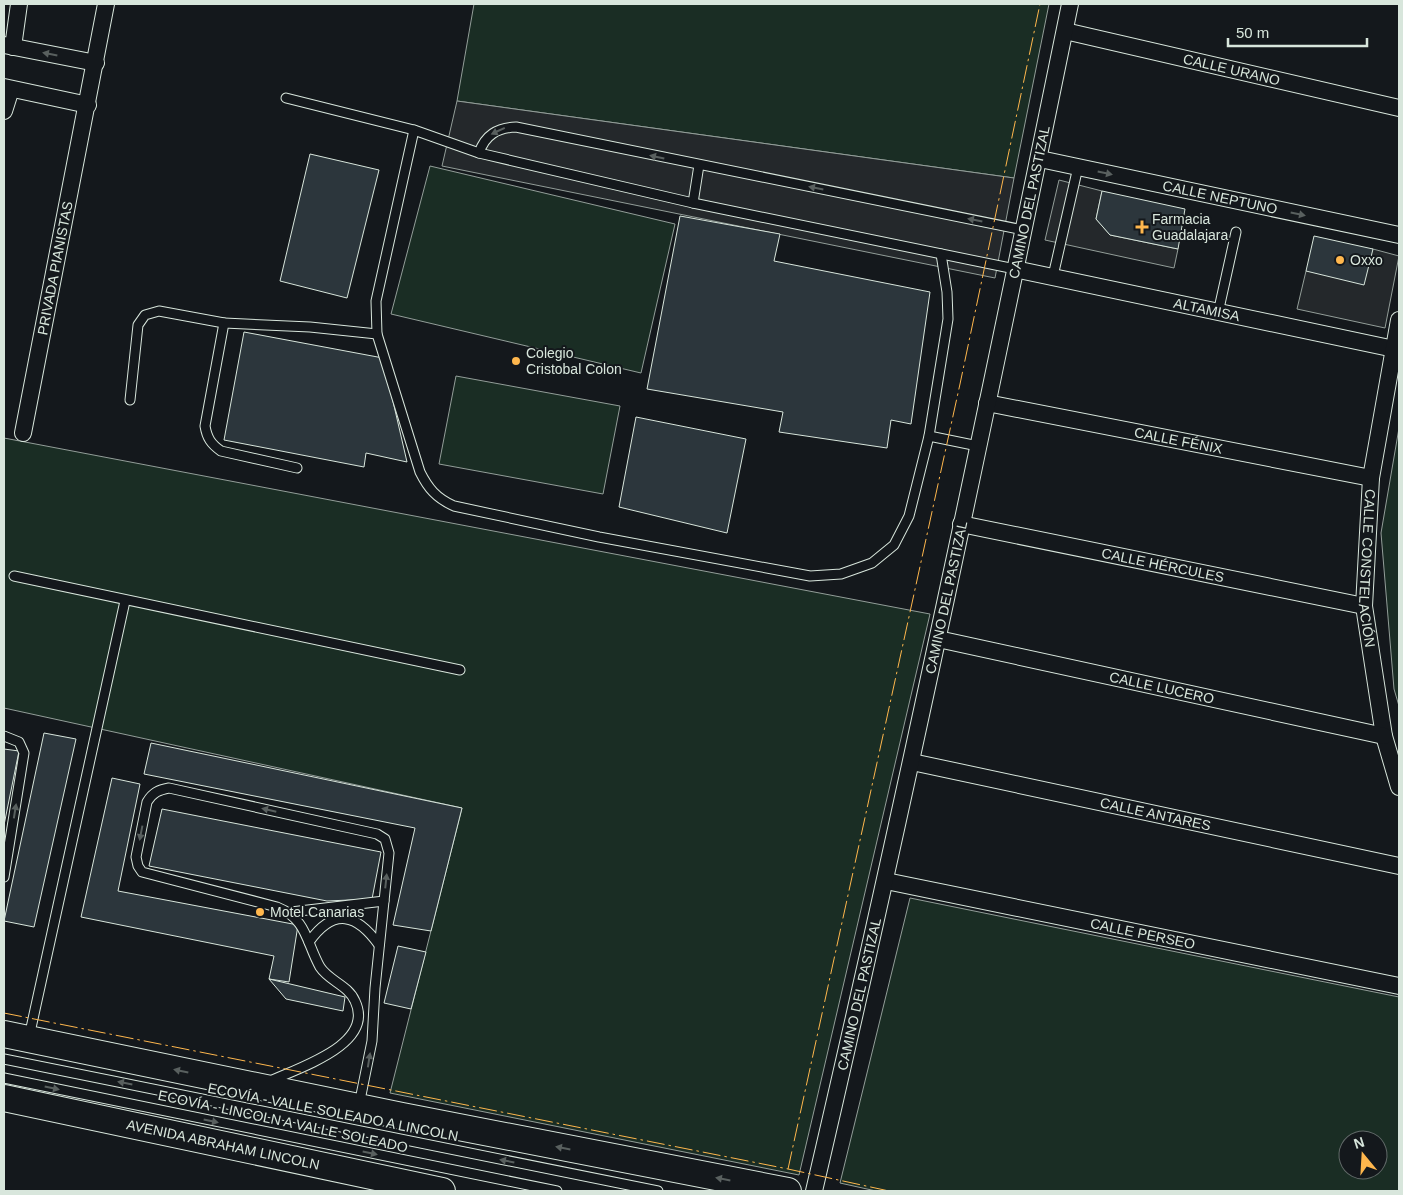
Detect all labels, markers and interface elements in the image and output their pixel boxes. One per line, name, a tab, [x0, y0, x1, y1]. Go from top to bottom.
scale bar	[1228, 15, 1367, 47]
text: 50 m	[1236, 24, 1269, 41]
one-way arrow	[41, 49, 57, 57]
street label: CALLE URANO	[1182, 51, 1282, 88]
street label: CAMINO DEL PASTIZAL	[1006, 124, 1053, 280]
one-way arrow	[491, 128, 505, 136]
one-way arrow	[648, 152, 664, 160]
one-way arrow	[1097, 169, 1113, 177]
street label: CALLE NEPTUNO	[1161, 177, 1279, 217]
one-way arrow	[808, 184, 824, 192]
street label: PRIVADA PIANISTAS	[34, 200, 76, 336]
one-way arrow	[1290, 210, 1305, 218]
place label: Farmacia Guadalajara	[1152, 211, 1228, 243]
one-way arrow	[967, 215, 983, 223]
marker: Farmacia Guadalajara	[1136, 221, 1148, 233]
place label: Oxxo	[1350, 252, 1383, 268]
marker: Oxxo	[1334, 254, 1346, 266]
street label: ALTAMISA	[1172, 295, 1242, 324]
place label: Colegio Cristobal Colon	[526, 345, 622, 377]
marker: Colegio Cristobal Colon	[510, 355, 522, 367]
street label: CALLE FÉNIX	[1133, 424, 1225, 457]
street label: CALLE CONSTELACIÓN	[1356, 489, 1378, 649]
street label: CAMINO DEL PASTIZAL	[922, 520, 970, 675]
street label: CALLE HÉRCULES	[1100, 545, 1226, 585]
street label: CALLE LUCERO	[1108, 669, 1216, 707]
street label: CALLE ANTARES	[1099, 794, 1212, 834]
one-way arrow	[11, 803, 19, 819]
one-way arrow	[261, 806, 276, 814]
one-way arrow	[136, 826, 144, 842]
one-way arrow	[382, 872, 390, 888]
place label: Motel Canarias	[270, 904, 364, 920]
marker: Motel Canarias	[254, 906, 266, 918]
street label: CALLE PERSEO	[1089, 915, 1197, 952]
street label: CAMINO DEL PASTIZAL	[834, 916, 884, 1072]
one-way arrow	[366, 1051, 374, 1067]
one-way arrow	[173, 1067, 188, 1075]
one-way arrow	[116, 1079, 132, 1087]
street label: ECOVÍA - VALLE SOLEADO A LINCOLN	[206, 1080, 460, 1144]
one-way arrow	[44, 1084, 59, 1092]
street label: ECOVÍA - LINCOLN A VALLE SOLEADO	[157, 1087, 409, 1155]
street label: AVENIDA ABRAHAM LINCOLN	[125, 1116, 321, 1173]
one-way arrow	[203, 1117, 219, 1125]
north arrow	[1338, 1130, 1388, 1180]
text: N	[1352, 1133, 1366, 1152]
one-way arrow	[555, 1143, 571, 1151]
one-way arrow	[362, 1149, 377, 1157]
one-way arrow	[499, 1156, 515, 1164]
one-way arrow	[715, 1175, 730, 1183]

